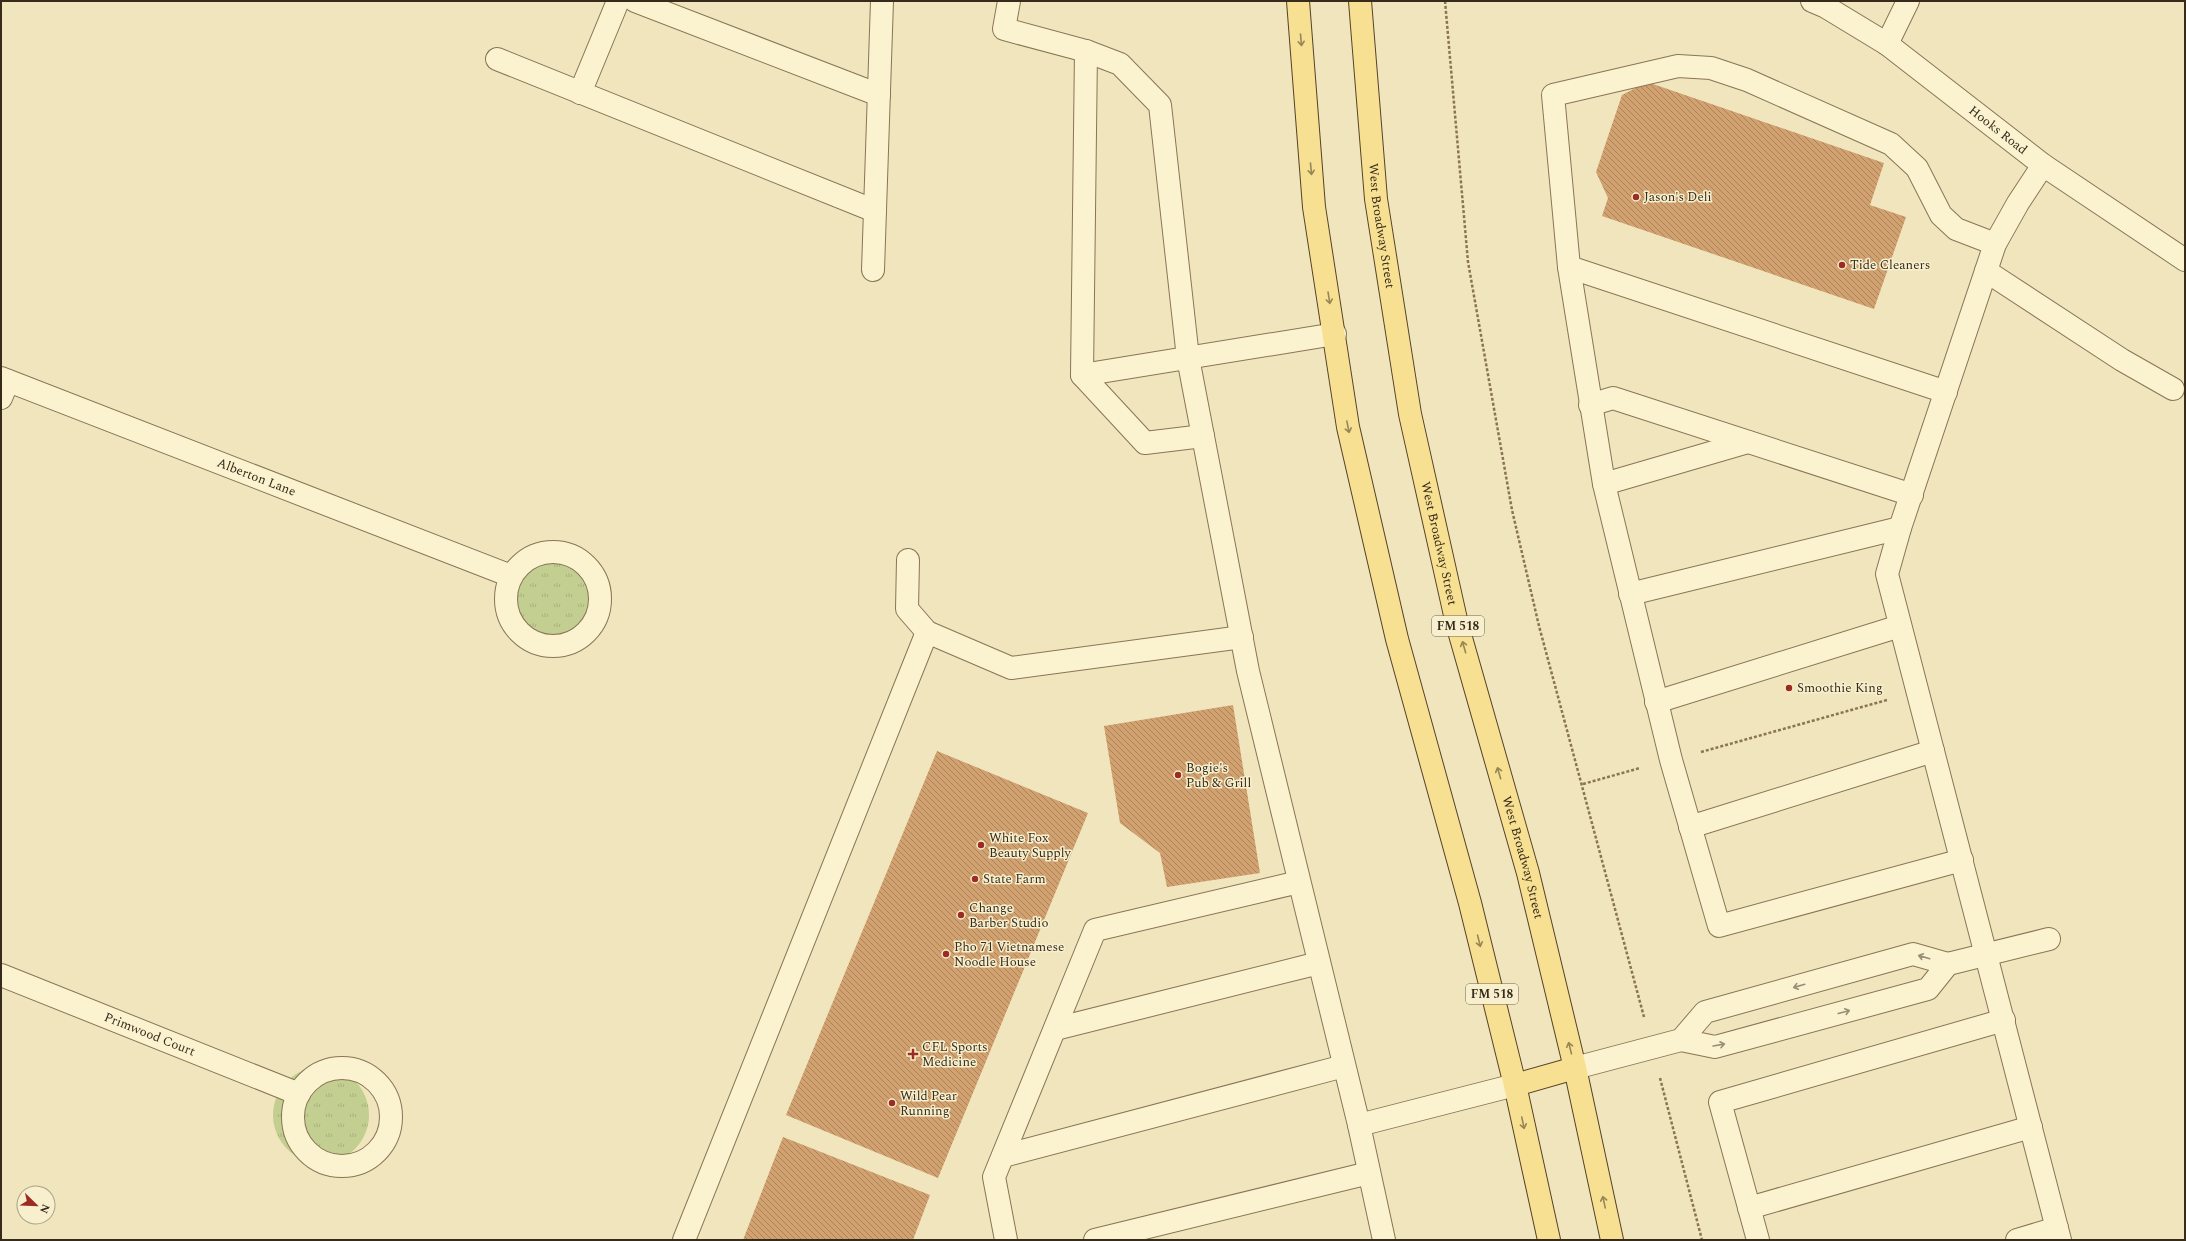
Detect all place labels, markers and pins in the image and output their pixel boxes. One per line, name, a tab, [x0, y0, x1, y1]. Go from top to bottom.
place label: Jason's Deli	[1644, 187, 1712, 207]
marker: Jason's Deli	[1631, 192, 1641, 202]
place label: Tide Cleaners	[1850, 255, 1930, 275]
marker: Tide Cleaners	[1837, 260, 1847, 270]
place label: Smoothie King	[1797, 678, 1883, 698]
marker: Smoothie King	[1784, 683, 1794, 693]
place label: Bogie's Pub & Grill	[1186, 758, 1251, 793]
marker: Bogie's Pub & Grill	[1173, 770, 1183, 780]
place label: White Fox Beauty Supply	[989, 828, 1072, 863]
marker: White Fox Beauty Supply	[976, 840, 986, 850]
place label: State Farm	[983, 869, 1046, 889]
marker: State Farm	[970, 874, 980, 884]
place label: Change Barber Studio	[969, 898, 1048, 933]
marker: Change Barber Studio	[956, 910, 966, 920]
place label: Pho 71 Vietnamese Noodle House	[954, 937, 1064, 972]
marker: Pho 71 Vietnamese Noodle House	[941, 949, 951, 959]
place label: CFL Sports Medicine	[922, 1037, 988, 1072]
marker: CFL Sports Medicine	[907, 1048, 919, 1060]
place label: Wild Pear Running	[900, 1086, 957, 1121]
marker: Wild Pear Running	[887, 1098, 897, 1108]

